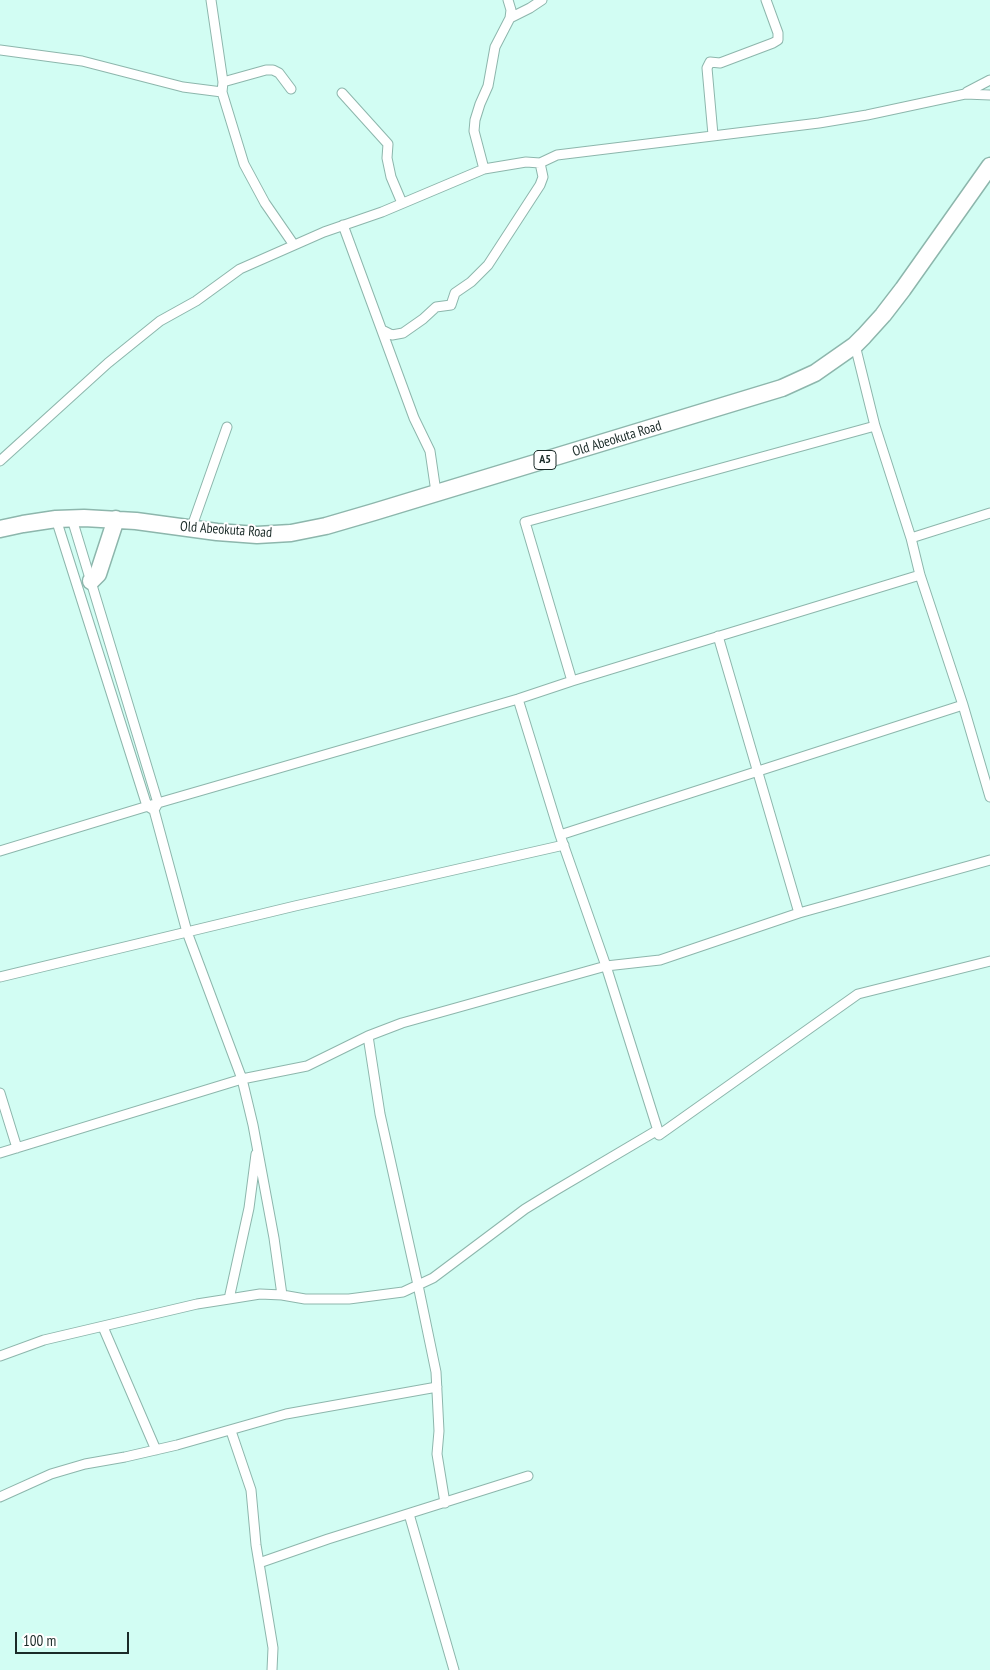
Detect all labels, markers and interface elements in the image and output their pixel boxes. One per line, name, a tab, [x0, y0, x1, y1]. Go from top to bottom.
street label: Old Abeokuta Road	[570, 417, 664, 461]
road number: A5	[534, 450, 556, 470]
street label: Old Abeokuta Road	[179, 518, 273, 542]
scale bar	[18, 1622, 131, 1654]
text: 100 m	[23, 1631, 56, 1650]

